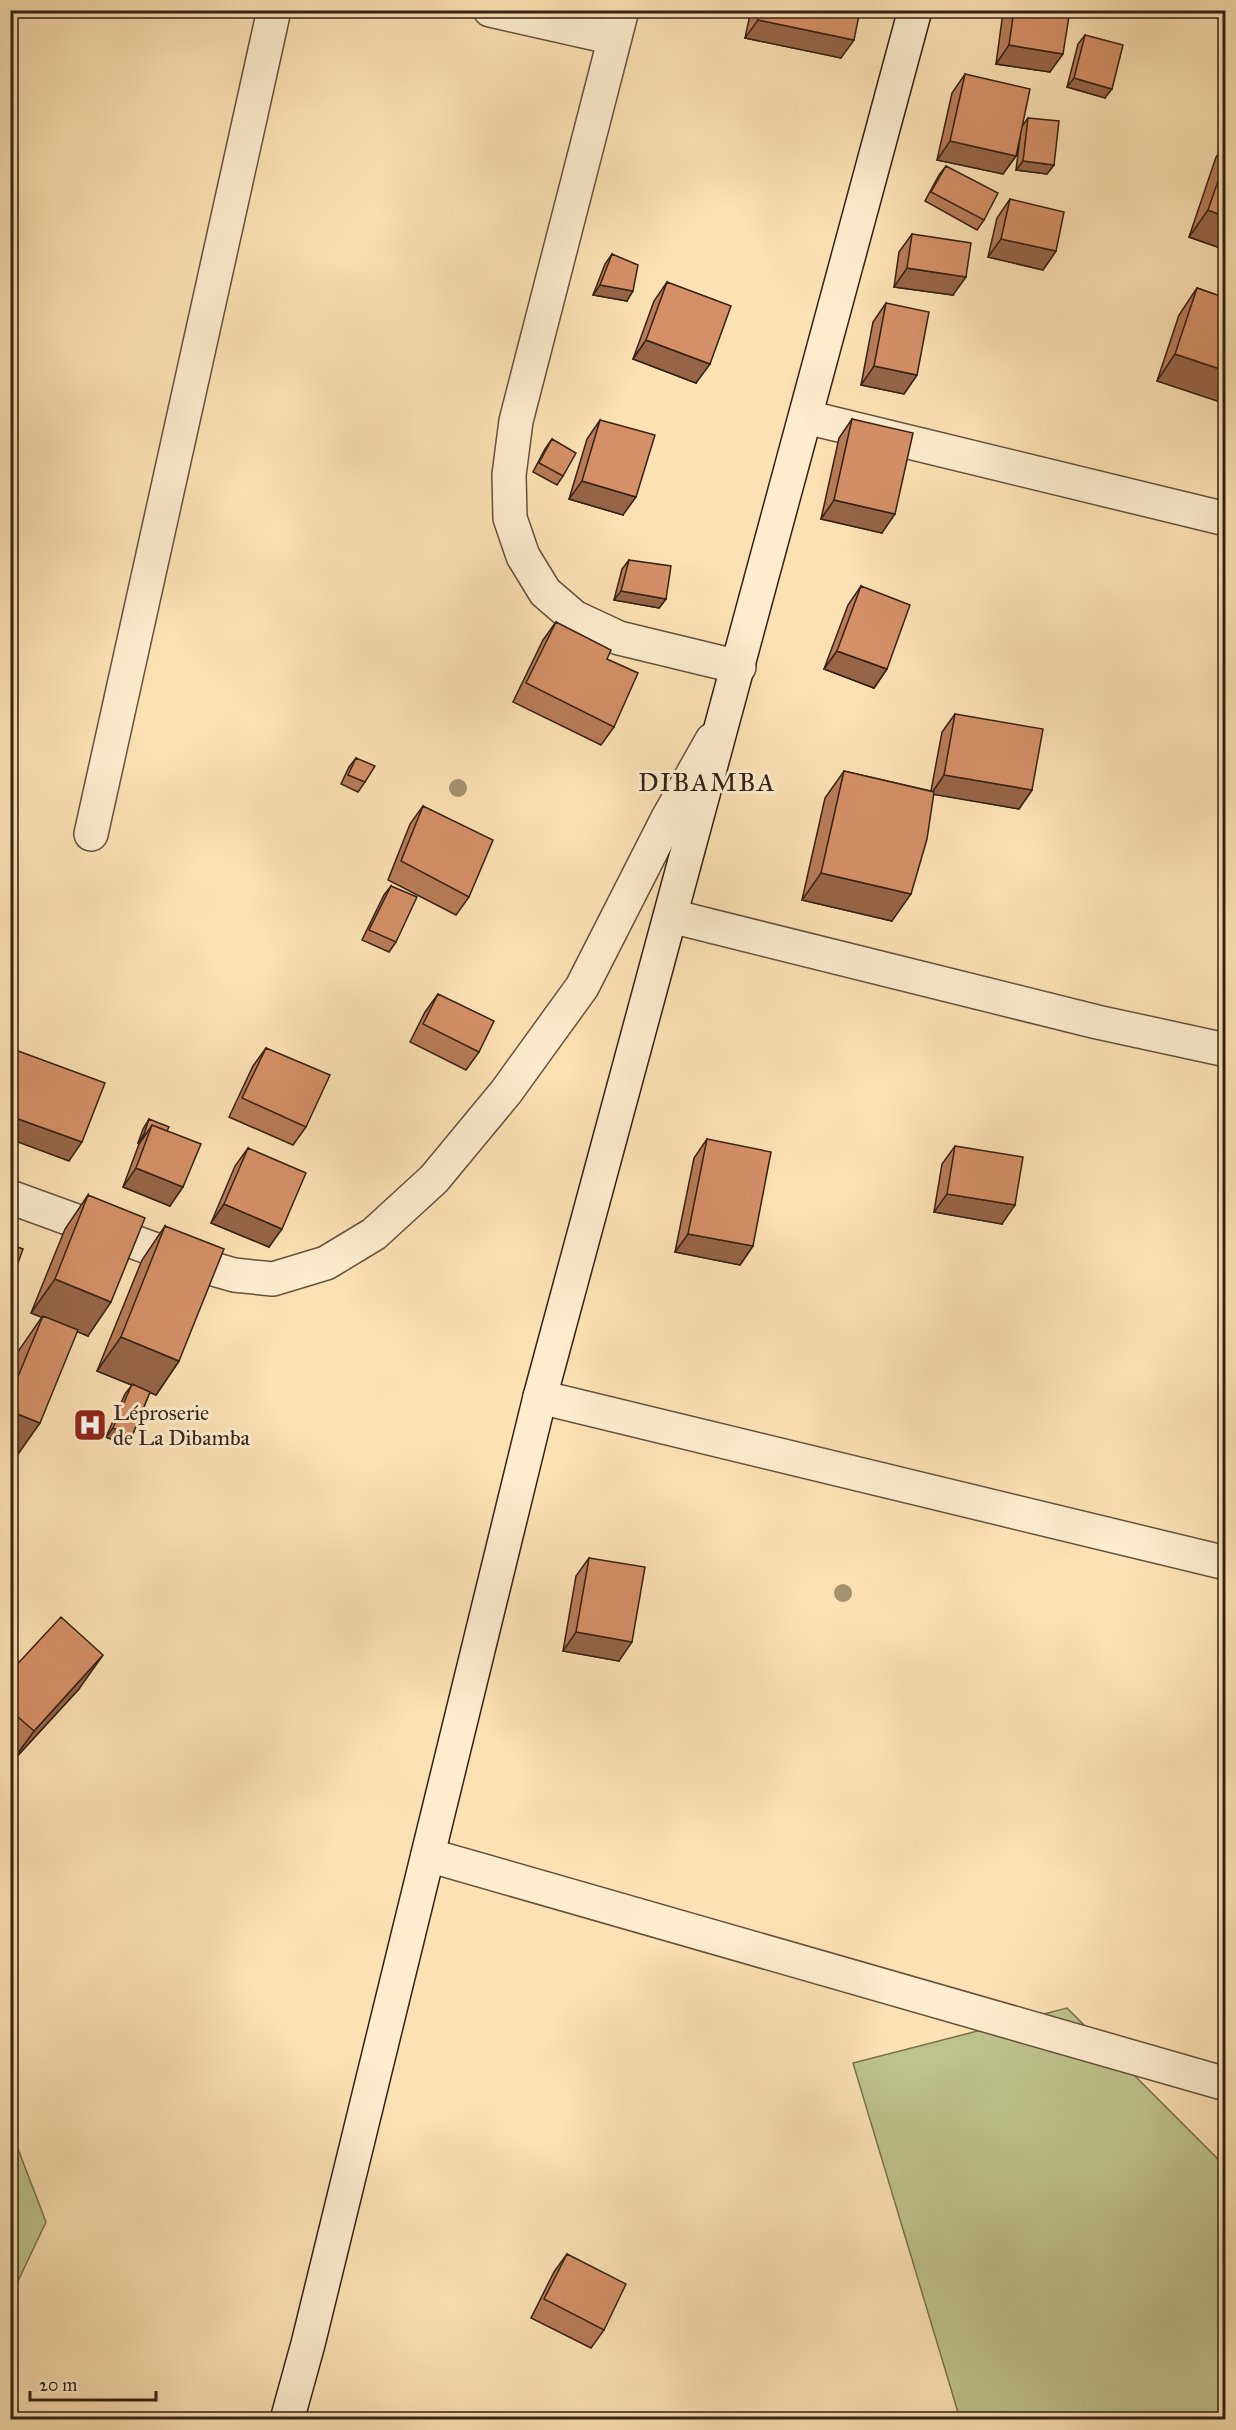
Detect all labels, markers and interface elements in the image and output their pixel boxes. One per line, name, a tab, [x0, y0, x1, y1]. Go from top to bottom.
district label: DIBAMBA	[638, 766, 776, 798]
place label: Léproserie de La Dibamba	[113, 1399, 251, 1451]
hospital icon: Léproserie de La Dibamba	[72, 1407, 108, 1443]
scale bar	[30, 2364, 156, 2402]
text: 20 m	[39, 2374, 77, 2396]

